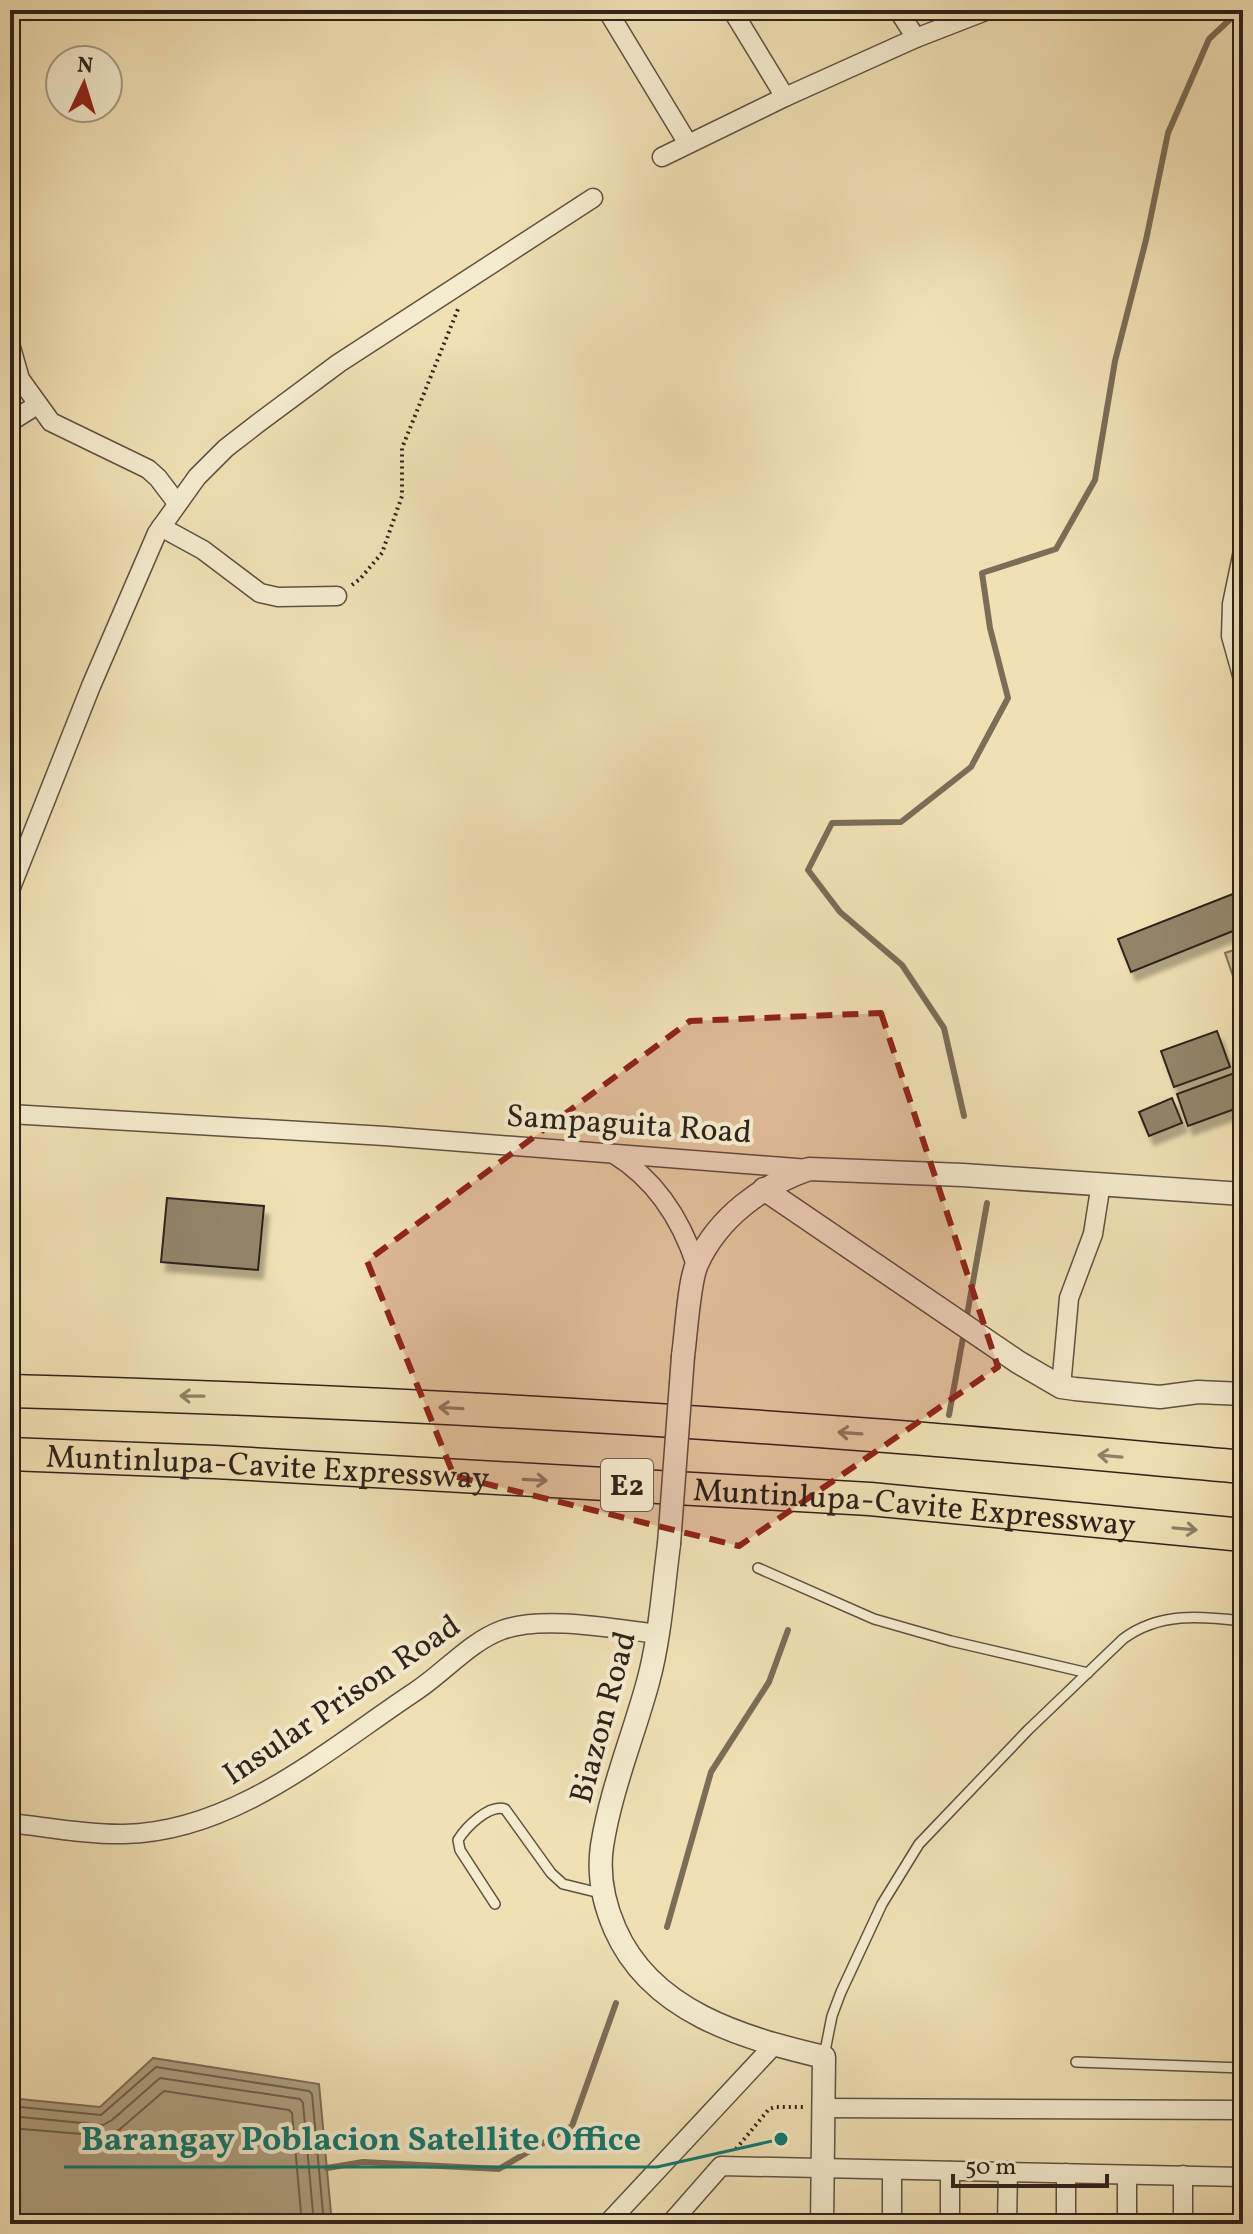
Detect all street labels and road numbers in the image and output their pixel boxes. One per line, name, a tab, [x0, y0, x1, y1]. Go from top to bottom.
street label: Sampaguita Road	[505, 1095, 753, 1157]
street label: Muntinlupa-Cavite Expressway	[45, 1436, 490, 1502]
road number: E2	[601, 1459, 653, 1511]
street label: Muntinlupa-Cavite Expressway	[692, 1470, 1137, 1550]
street label: Insular Prison Road	[215, 1606, 470, 1797]
street label: Biazon Road	[561, 1627, 649, 1809]

